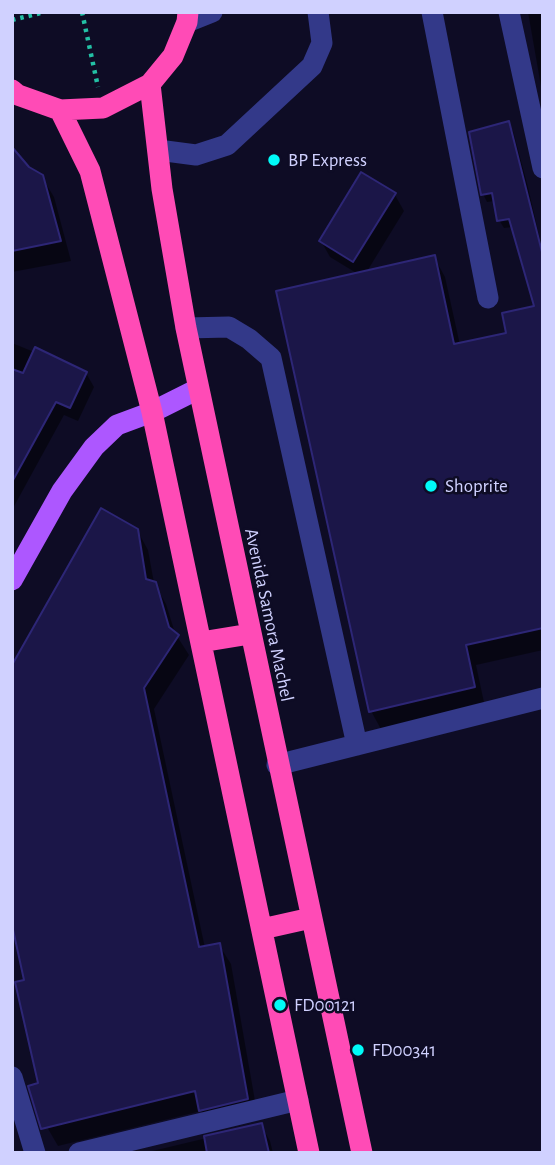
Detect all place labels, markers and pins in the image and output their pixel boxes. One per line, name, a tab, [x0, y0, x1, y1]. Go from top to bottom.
place label: BP Express	[288, 149, 367, 171]
marker: BP Express	[266, 152, 282, 168]
place label: Shoprite	[445, 475, 508, 497]
marker: Shoprite	[423, 478, 439, 494]
place label: FD00121	[294, 994, 356, 1016]
marker: FD00121	[272, 997, 288, 1013]
place label: FD00341	[372, 1039, 436, 1061]
marker: FD00341	[350, 1042, 366, 1058]

